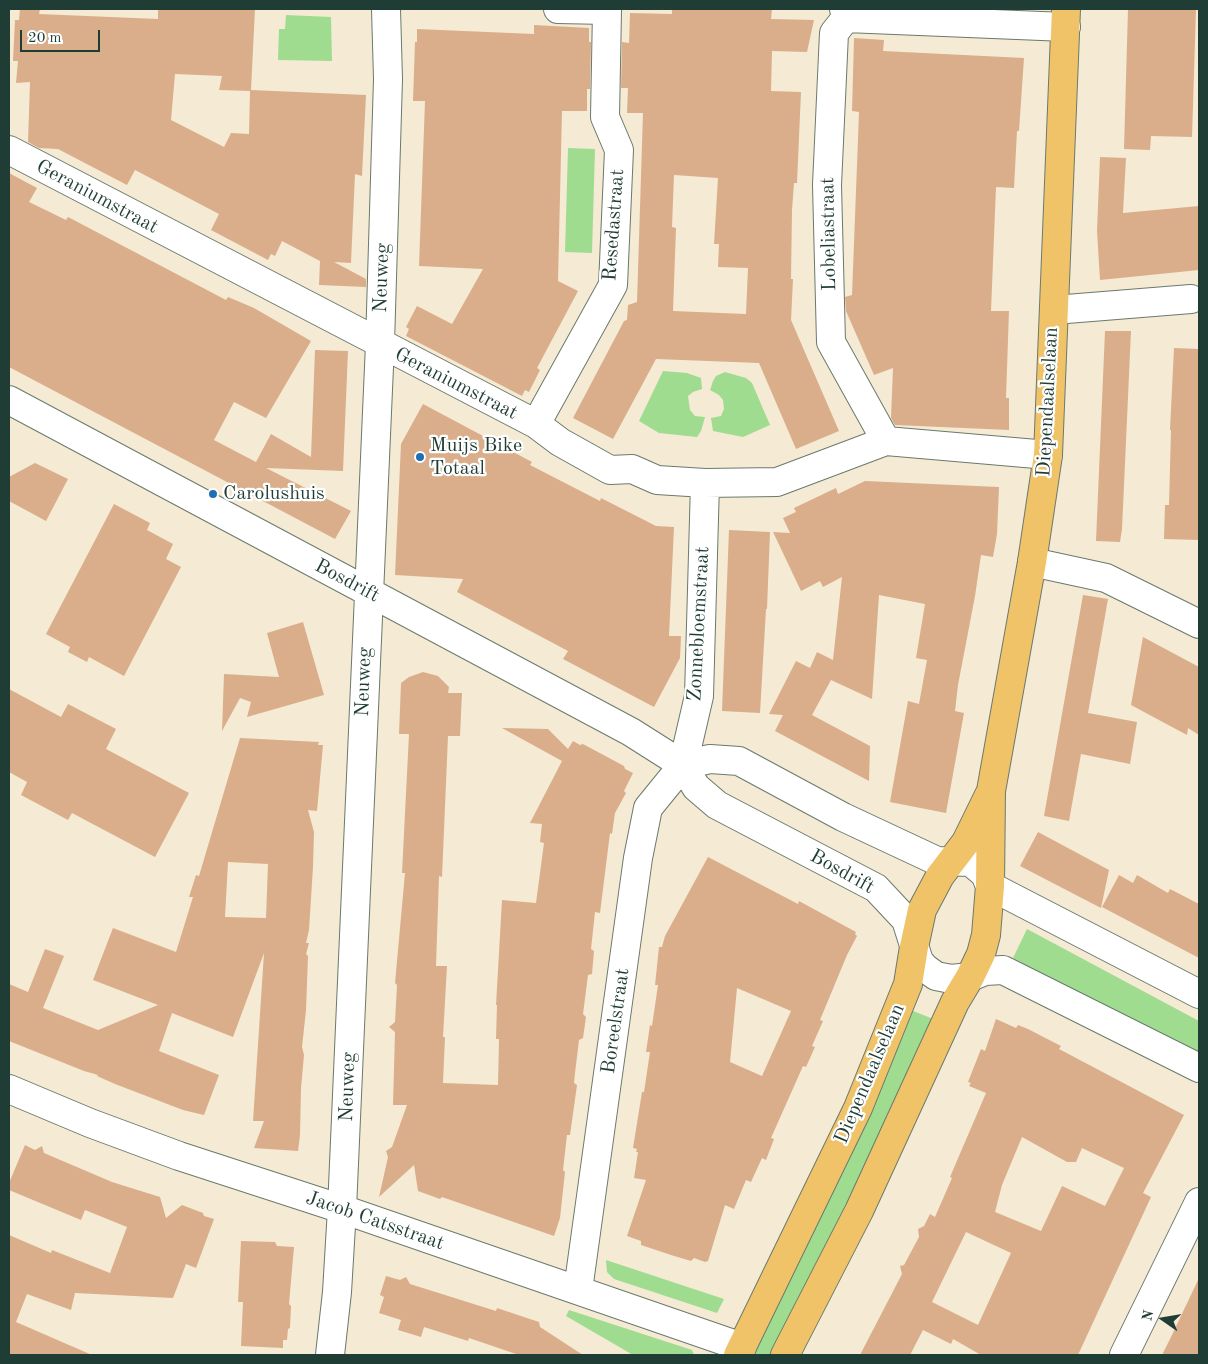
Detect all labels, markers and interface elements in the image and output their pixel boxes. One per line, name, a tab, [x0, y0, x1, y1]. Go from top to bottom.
scale bar	[22, 20, 102, 52]
text: 20 m	[28, 31, 62, 46]
street label: Geraniumstraat	[32, 155, 162, 239]
street label: Resedastraat	[598, 168, 630, 282]
street label: Lobeliastraat	[816, 177, 842, 291]
street label: Neuweg	[369, 243, 395, 313]
street label: Diependaalselaan	[1032, 326, 1064, 478]
street label: Geraniumstraat	[390, 343, 522, 425]
place label: Muijs Bike Totaal	[430, 434, 522, 481]
marker: Muijs Bike Totaal	[414, 451, 426, 463]
place label: Carolushuis	[223, 482, 325, 506]
marker: Carolushuis	[207, 488, 219, 500]
street label: Zonnebloemstraat	[683, 546, 715, 702]
street label: Bosdrift	[310, 554, 384, 608]
street label: Neuweg	[351, 647, 377, 717]
street label: Bosdrift	[806, 845, 878, 899]
street label: Boreelstraat	[597, 967, 635, 1075]
street label: Diependaalselaan	[830, 1000, 910, 1148]
street label: Neuweg	[335, 1052, 361, 1122]
street label: Jacob Catsstraat	[303, 1186, 447, 1256]
north arrow	[1138, 1294, 1188, 1344]
text: N	[1140, 1309, 1156, 1322]

